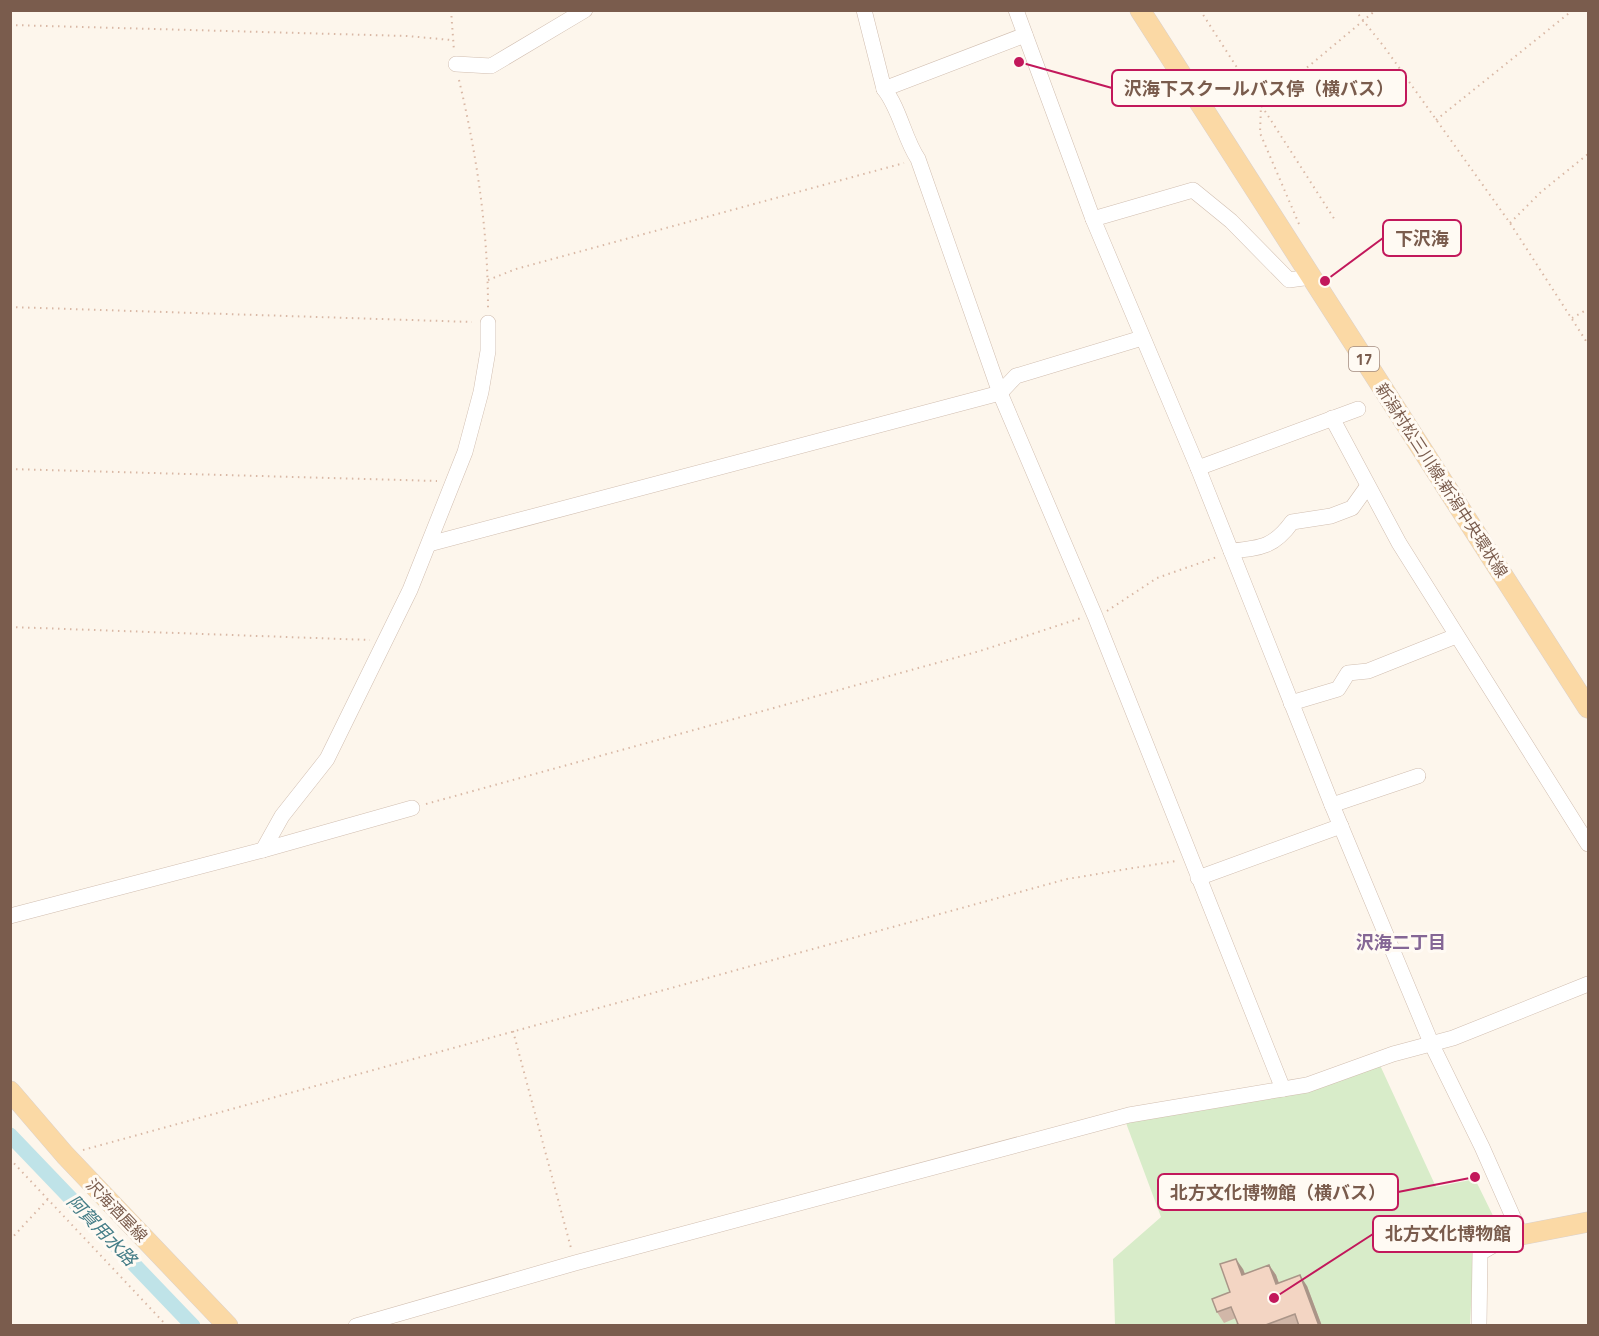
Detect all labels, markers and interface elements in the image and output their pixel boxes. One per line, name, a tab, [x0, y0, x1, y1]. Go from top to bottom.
callout: 沢海下スクールバス停（横バス）	[1112, 70, 1406, 106]
text: 沢海下スクールバス停（横バス）	[1124, 75, 1394, 102]
callout: 下沢海	[1383, 220, 1461, 256]
text: 下沢海	[1395, 225, 1449, 252]
road number: 17	[1349, 347, 1379, 371]
street label: 新潟村松三川線;新潟中央環状線	[1370, 378, 1514, 582]
district label: 沢海二丁目	[1356, 929, 1446, 956]
street label: 沢海酒屋線	[81, 1173, 153, 1247]
callout: 北方文化博物館（横バス）	[1158, 1174, 1398, 1210]
text: 北方文化博物館（横バス）	[1170, 1179, 1386, 1206]
water label: 阿賀用水路	[61, 1188, 144, 1273]
callout: 北方文化博物館	[1373, 1216, 1523, 1252]
text: 北方文化博物館	[1385, 1220, 1511, 1247]

